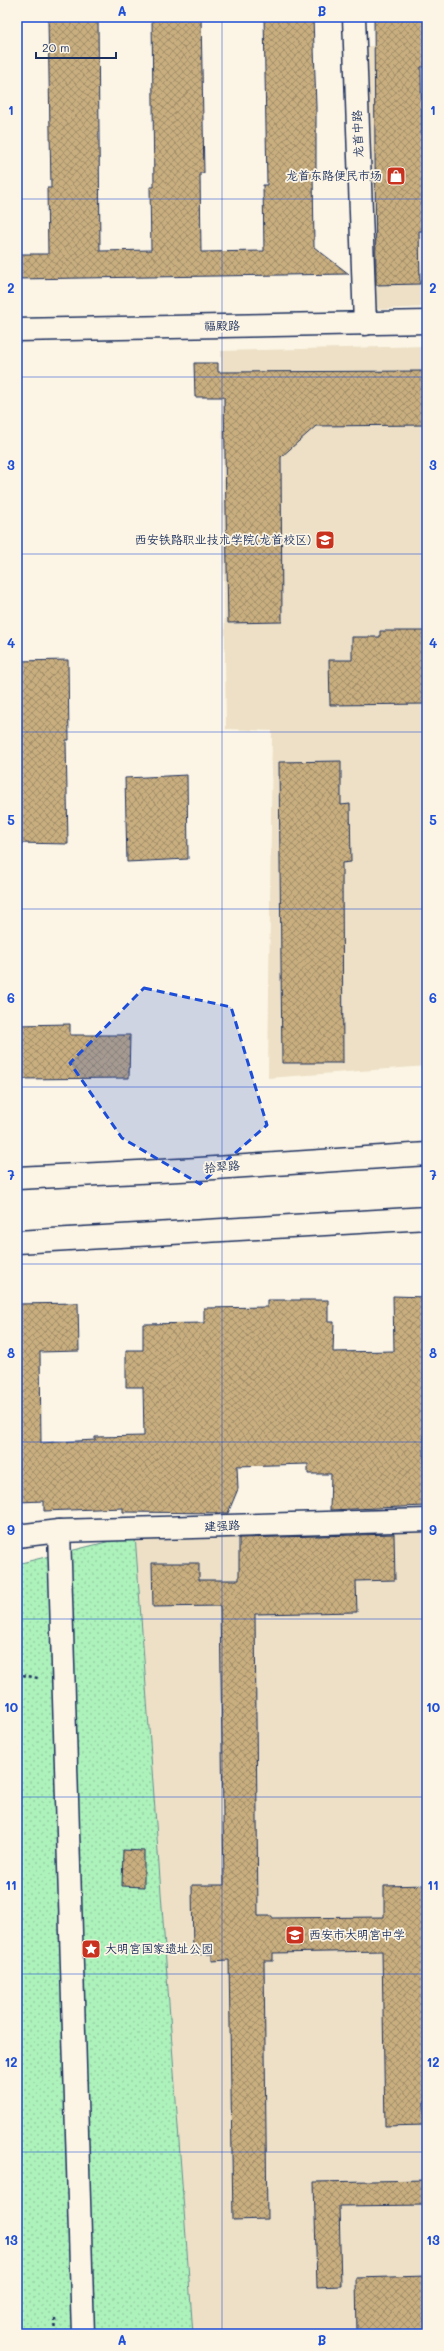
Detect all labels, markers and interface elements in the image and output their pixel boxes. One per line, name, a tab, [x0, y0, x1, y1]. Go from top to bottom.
text: A	[117, 2, 127, 19]
text: B	[318, 2, 327, 19]
scale bar	[36, 34, 116, 60]
text: 20 m	[42, 39, 70, 55]
text: 1	[8, 101, 14, 118]
text: 1	[430, 101, 436, 118]
street label: 龙首中路	[348, 110, 366, 158]
shop icon: 龙首东路便民市场	[385, 165, 407, 187]
place label: 龙首东路便民市场	[286, 167, 382, 183]
text: 2	[7, 279, 15, 296]
text: 2	[429, 279, 437, 296]
street label: 福殿路	[204, 317, 240, 333]
text: 3	[7, 456, 15, 473]
text: 3	[429, 456, 437, 473]
school or university icon: 西安铁路职业技术学院(龙首校区)	[314, 529, 336, 551]
place label: 西安铁路职业技术学院(龙首校区)	[135, 531, 311, 547]
text: 4	[7, 634, 15, 651]
text: 4	[429, 634, 437, 651]
text: 5	[7, 811, 15, 828]
text: 5	[429, 811, 437, 828]
text: 6	[7, 989, 15, 1006]
text: 6	[429, 989, 437, 1006]
street label: 拾翠路	[203, 1156, 241, 1176]
text: 7	[7, 1166, 15, 1183]
text: 7	[429, 1166, 437, 1183]
text: 8	[7, 1344, 15, 1361]
text: 8	[429, 1344, 437, 1361]
street label: 建强路	[204, 1516, 240, 1534]
text: 9	[7, 1521, 15, 1538]
text: 9	[429, 1521, 437, 1538]
text: 10	[4, 1698, 18, 1715]
text: 10	[426, 1698, 440, 1715]
text: 11	[5, 1876, 17, 1893]
text: 11	[427, 1876, 439, 1893]
school or university icon: 西安市大明宫中学	[284, 1924, 306, 1946]
place label: 西安市大明宫中学	[309, 1926, 405, 1942]
place icon: 大明宫国家遗址公园	[80, 1938, 102, 1960]
place label: 大明宫国家遗址公园	[105, 1940, 213, 1956]
text: 12	[4, 2053, 18, 2070]
text: 12	[426, 2053, 440, 2070]
text: 13	[4, 2231, 18, 2248]
text: 13	[426, 2231, 440, 2248]
text: A	[117, 2331, 127, 2348]
text: B	[318, 2331, 327, 2348]

